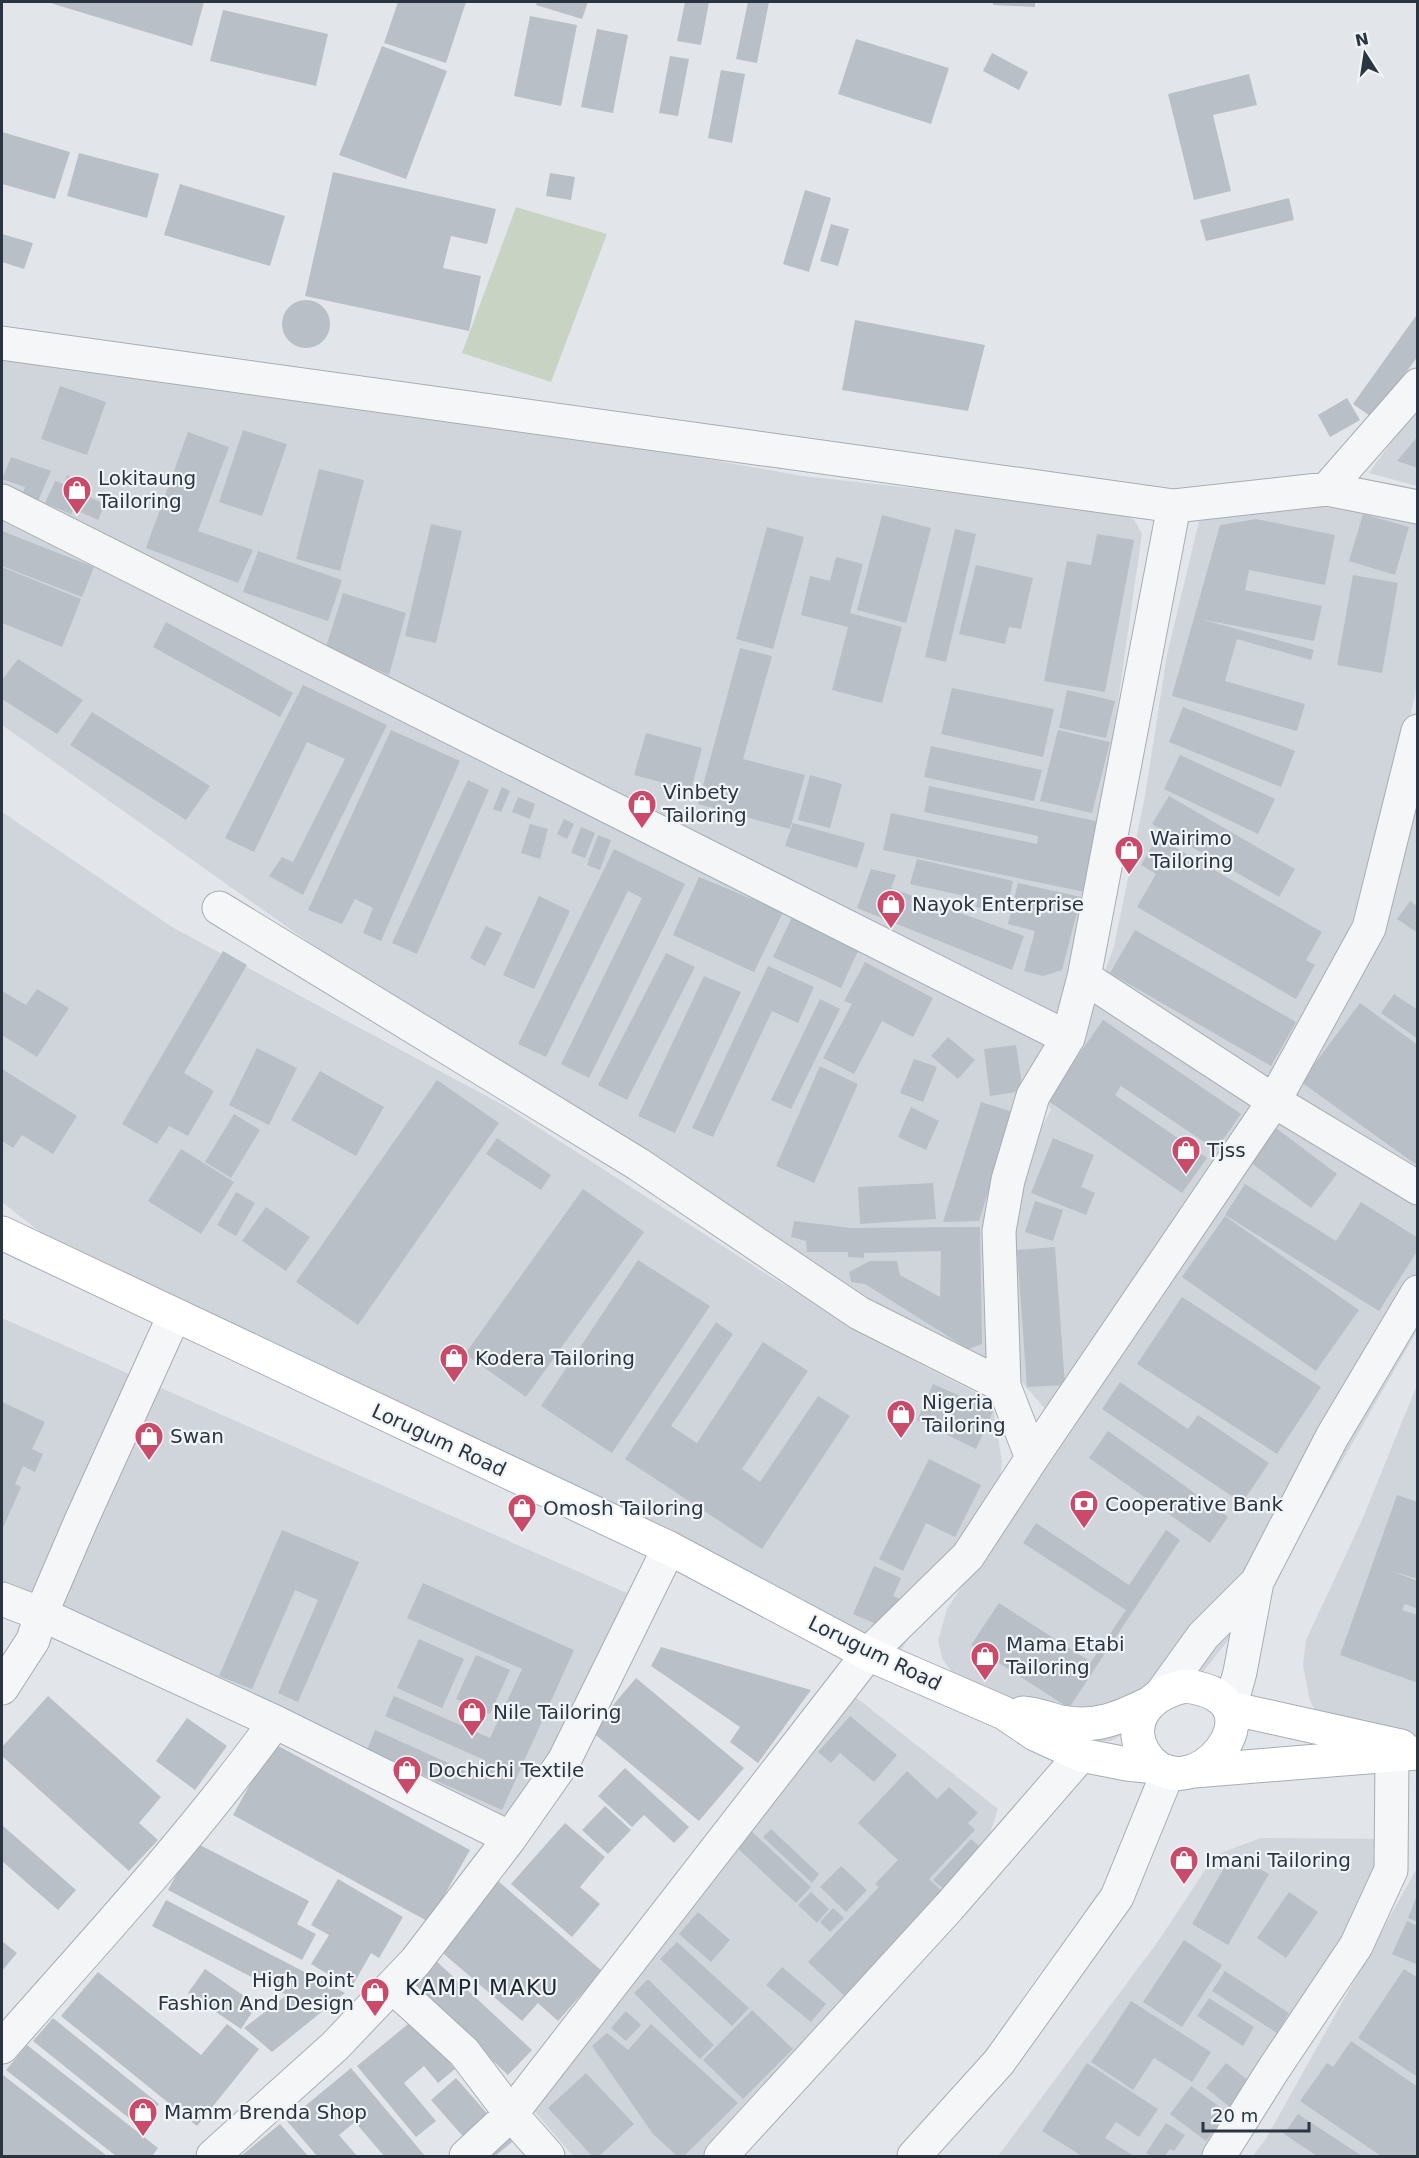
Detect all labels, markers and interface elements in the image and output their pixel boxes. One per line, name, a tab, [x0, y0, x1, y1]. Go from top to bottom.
north arrow	[1335, 24, 1395, 84]
text: N	[1353, 29, 1371, 51]
place label: Lokitaung Tailoring	[97, 466, 196, 513]
shop icon: Lokitaung Tailoring	[61, 474, 93, 516]
place label: Vinbety Tailoring	[662, 780, 747, 827]
shop icon: Vinbety Tailoring	[626, 788, 658, 830]
place label: Wairimo Tailoring	[1149, 826, 1234, 873]
shop icon: Wairimo Tailoring	[1113, 834, 1145, 876]
shop icon: Nayok Enterprise	[875, 888, 907, 930]
place label: Nayok Enterprise	[912, 892, 1084, 916]
shop icon: Tjss	[1170, 1134, 1202, 1176]
place label: Tjss	[1206, 1138, 1246, 1162]
shop icon: Kodera Tailoring	[438, 1342, 470, 1384]
place label: Kodera Tailoring	[475, 1346, 635, 1370]
place label: Nigeria Tailoring	[921, 1390, 1006, 1437]
street label: Lorugum Road	[368, 1398, 510, 1482]
shop icon: Nigeria Tailoring	[885, 1398, 917, 1440]
shop icon: Swan	[133, 1420, 165, 1462]
place label: Swan	[170, 1424, 224, 1448]
bank icon: Cooperative Bank	[1068, 1488, 1100, 1530]
shop icon: Omosh Tailoring	[506, 1492, 538, 1534]
place label: Cooperative Bank	[1105, 1492, 1283, 1516]
place label: Omosh Tailoring	[543, 1496, 704, 1520]
street label: Lorugum Road	[804, 1610, 946, 1696]
place label: Mama Etabi Tailoring	[1005, 1632, 1125, 1679]
shop icon: Mama Etabi Tailoring	[969, 1640, 1001, 1682]
shop icon: Nile Tailoring	[456, 1696, 488, 1738]
place label: Nile Tailoring	[493, 1700, 621, 1724]
shop icon: Dochichi Textile	[391, 1754, 423, 1796]
place label: Dochichi Textile	[428, 1758, 584, 1782]
shop icon: Imani Tailoring	[1168, 1844, 1200, 1886]
place label: Imani Tailoring	[1205, 1848, 1351, 1872]
place label: High Point Fashion And Design	[158, 1968, 354, 2015]
district label: KAMPI MAKU	[405, 1975, 559, 2000]
shop icon: High Point Fashion And Design	[359, 1976, 391, 2018]
scale bar	[1203, 2095, 1310, 2133]
shop icon: Mamm Brenda Shop	[127, 2096, 159, 2138]
place label: Mamm Brenda Shop	[164, 2100, 367, 2124]
text: 20 m	[1212, 2105, 1258, 2126]

